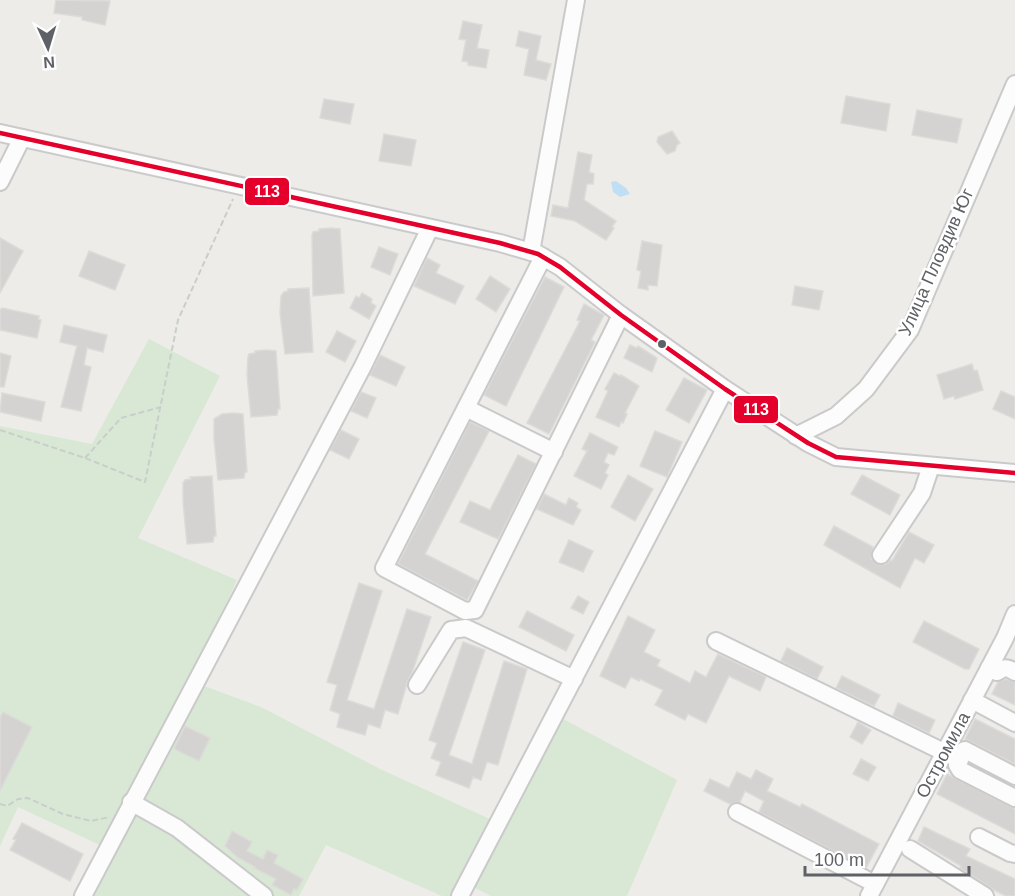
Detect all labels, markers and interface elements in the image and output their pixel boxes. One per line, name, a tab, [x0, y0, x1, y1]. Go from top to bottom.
north arrow	[18, 18, 78, 78]
text: N	[43, 54, 55, 71]
line badge: 113	[244, 177, 290, 206]
text: 113	[254, 183, 280, 200]
street label: Улица Пловдив Юг	[895, 185, 978, 339]
unlabelled marker	[656, 338, 668, 350]
line badge: 113	[733, 395, 779, 424]
text: 113	[743, 401, 769, 418]
street label: Остромила	[912, 708, 974, 801]
scale bar	[805, 839, 968, 877]
text: 100 m	[814, 850, 864, 870]

